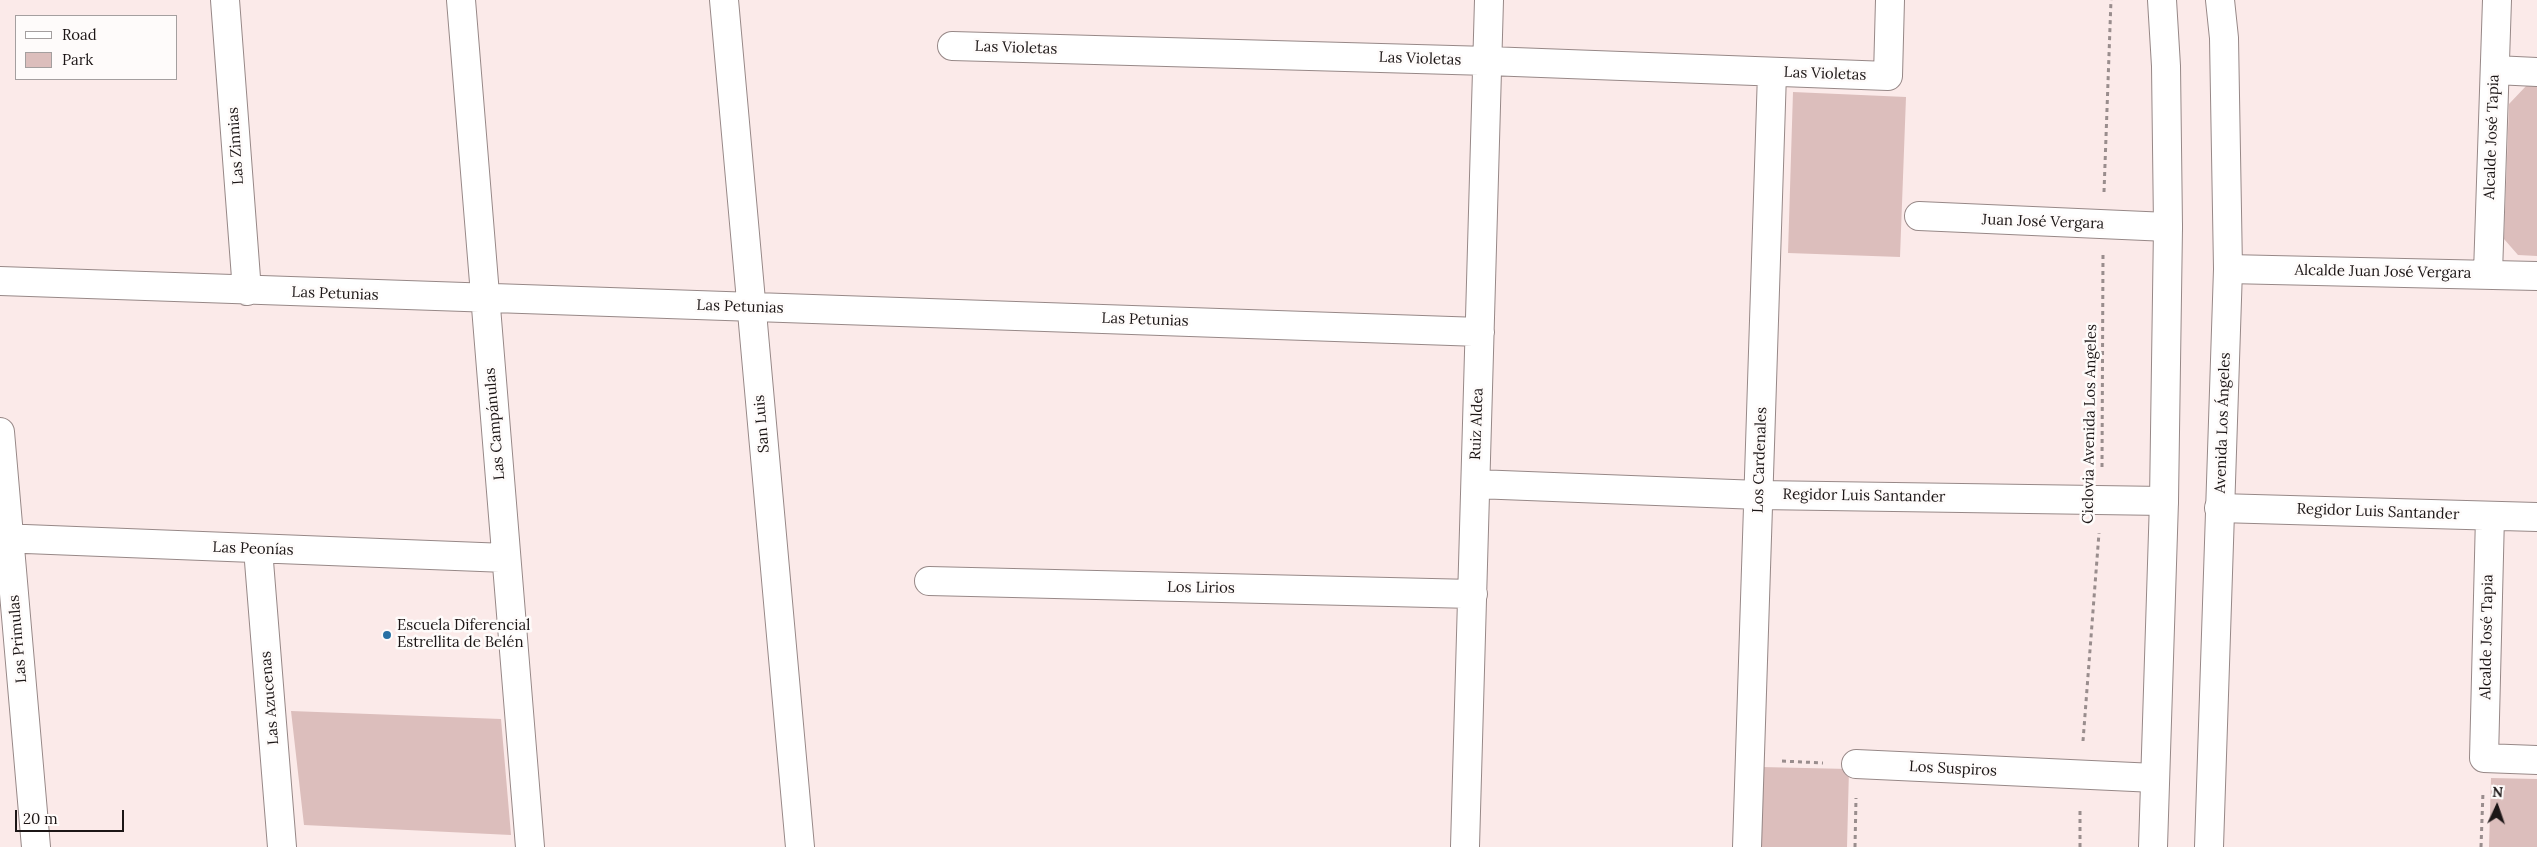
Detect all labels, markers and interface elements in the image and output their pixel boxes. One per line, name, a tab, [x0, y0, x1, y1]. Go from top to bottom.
legend	[15, 15, 178, 80]
text: Road	[62, 25, 97, 44]
street label: Las Violetas	[974, 38, 1058, 58]
street label: Las Violetas	[1378, 49, 1462, 69]
text: Park	[62, 50, 93, 69]
street label: Las Violetas	[1783, 64, 1867, 84]
street label: Alcalde José Tapia	[2481, 74, 2503, 200]
street label: Las Zinnias	[224, 106, 248, 186]
street label: Juan José Vergara	[1981, 211, 2105, 233]
street label: Alcalde Juan José Vergara	[2294, 261, 2472, 283]
street label: Las Petunias	[291, 283, 379, 305]
street label: Las Petunias	[696, 296, 784, 318]
street label: Las Petunias	[1101, 309, 1189, 331]
street label: Ciclovia Avenida Los Angeles	[2079, 324, 2101, 524]
street label: Avenida Los Ángeles	[2212, 352, 2234, 494]
street label: Las Campánulas	[481, 367, 509, 481]
street label: Ruiz Aldea	[1467, 387, 1487, 461]
street label: San Luis	[751, 394, 773, 454]
street label: Los Cardenales	[1749, 407, 1771, 513]
street label: Regidor Luis Santander	[1783, 486, 1945, 506]
street label: Regidor Luis Santander	[2296, 500, 2460, 524]
street label: Las Peonías	[212, 539, 294, 559]
street label: Alcalde José Tapia	[2477, 574, 2497, 700]
street label: Los Lirios	[1167, 578, 1235, 598]
street label: Las Primulas	[5, 594, 31, 684]
place label: Escuela Diferencial Estrellita de Belén	[397, 617, 530, 652]
marker: Escuela Diferencial Estrellita de Belén	[381, 629, 393, 641]
street label: Las Azucenas	[257, 650, 283, 746]
street label: Los Suspiros	[1909, 758, 1997, 780]
north arrow	[2472, 782, 2522, 832]
text: N	[2492, 783, 2504, 801]
scale bar	[18, 800, 126, 832]
text: 20 m	[23, 809, 58, 828]

